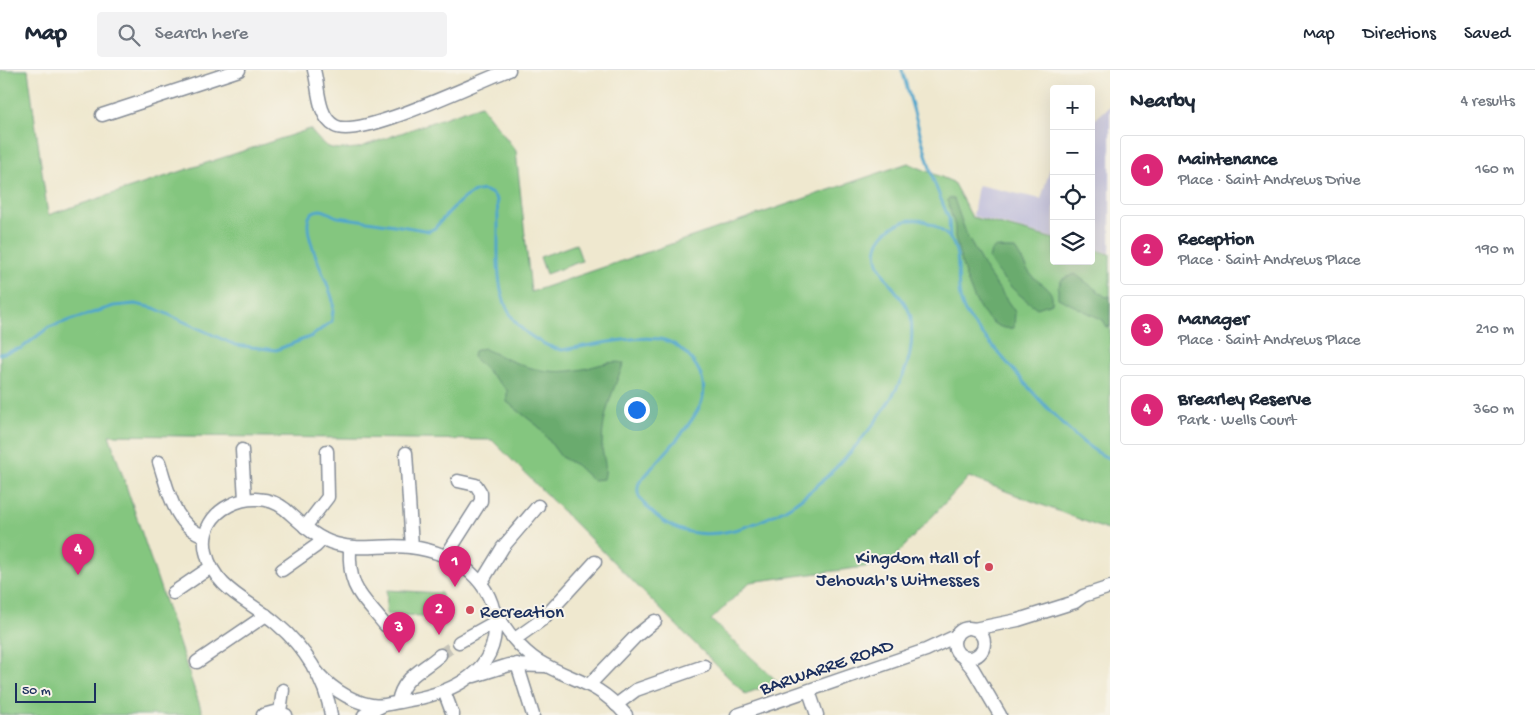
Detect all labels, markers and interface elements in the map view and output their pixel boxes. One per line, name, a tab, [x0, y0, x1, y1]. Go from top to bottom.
search box	[97, 12, 447, 57]
text: Map	[25, 20, 67, 49]
icon: search	[115, 21, 143, 49]
text: Search here	[155, 23, 248, 46]
text: Map	[1303, 24, 1335, 45]
text: Directions	[1363, 24, 1436, 45]
text: Saved	[1464, 24, 1510, 45]
map controls	[1050, 85, 1095, 265]
button: +	[1050, 85, 1095, 130]
text: Nearby	[1130, 90, 1195, 115]
text: 4 results	[1460, 93, 1515, 112]
button: −	[1050, 130, 1095, 175]
text: Maintenance	[1178, 149, 1277, 172]
text: 1	[1144, 161, 1150, 180]
text: 160 m	[1475, 161, 1514, 180]
text: Place · Saint Andrews Drive	[1178, 172, 1361, 191]
button: locate	[1050, 175, 1095, 220]
button: layers	[1050, 220, 1095, 265]
text: Reception	[1178, 229, 1254, 252]
text: 2	[1143, 241, 1151, 260]
text: 190 m	[1475, 241, 1514, 260]
text: Place · Saint Andrews Place	[1178, 252, 1361, 271]
text: Manager	[1178, 309, 1249, 332]
text: 3	[1143, 321, 1151, 340]
text: 210 m	[1475, 321, 1514, 340]
text: Place · Saint Andrews Place	[1178, 332, 1361, 351]
text: Brearley Reserve	[1178, 389, 1311, 412]
your location	[624, 397, 650, 423]
text: 4	[1143, 401, 1151, 420]
text: 360 m	[1473, 401, 1514, 420]
text: Park · Wells Court	[1178, 412, 1296, 431]
pin: 4	[62, 534, 94, 575]
pin: 1	[439, 546, 471, 587]
place label: Kingdom Hall of Jehovah's Witnesses	[816, 548, 981, 593]
marker: Kingdom Hall of Jehovah's Witnesses	[983, 561, 995, 573]
pin: 2	[423, 594, 455, 635]
place label: Recreation	[480, 602, 564, 625]
marker: Recreation	[464, 604, 476, 616]
pin: 3	[383, 612, 415, 653]
street label: BARWARRE ROAD	[757, 635, 897, 702]
scale bar	[15, 680, 96, 703]
text: 50 m	[22, 683, 51, 700]

